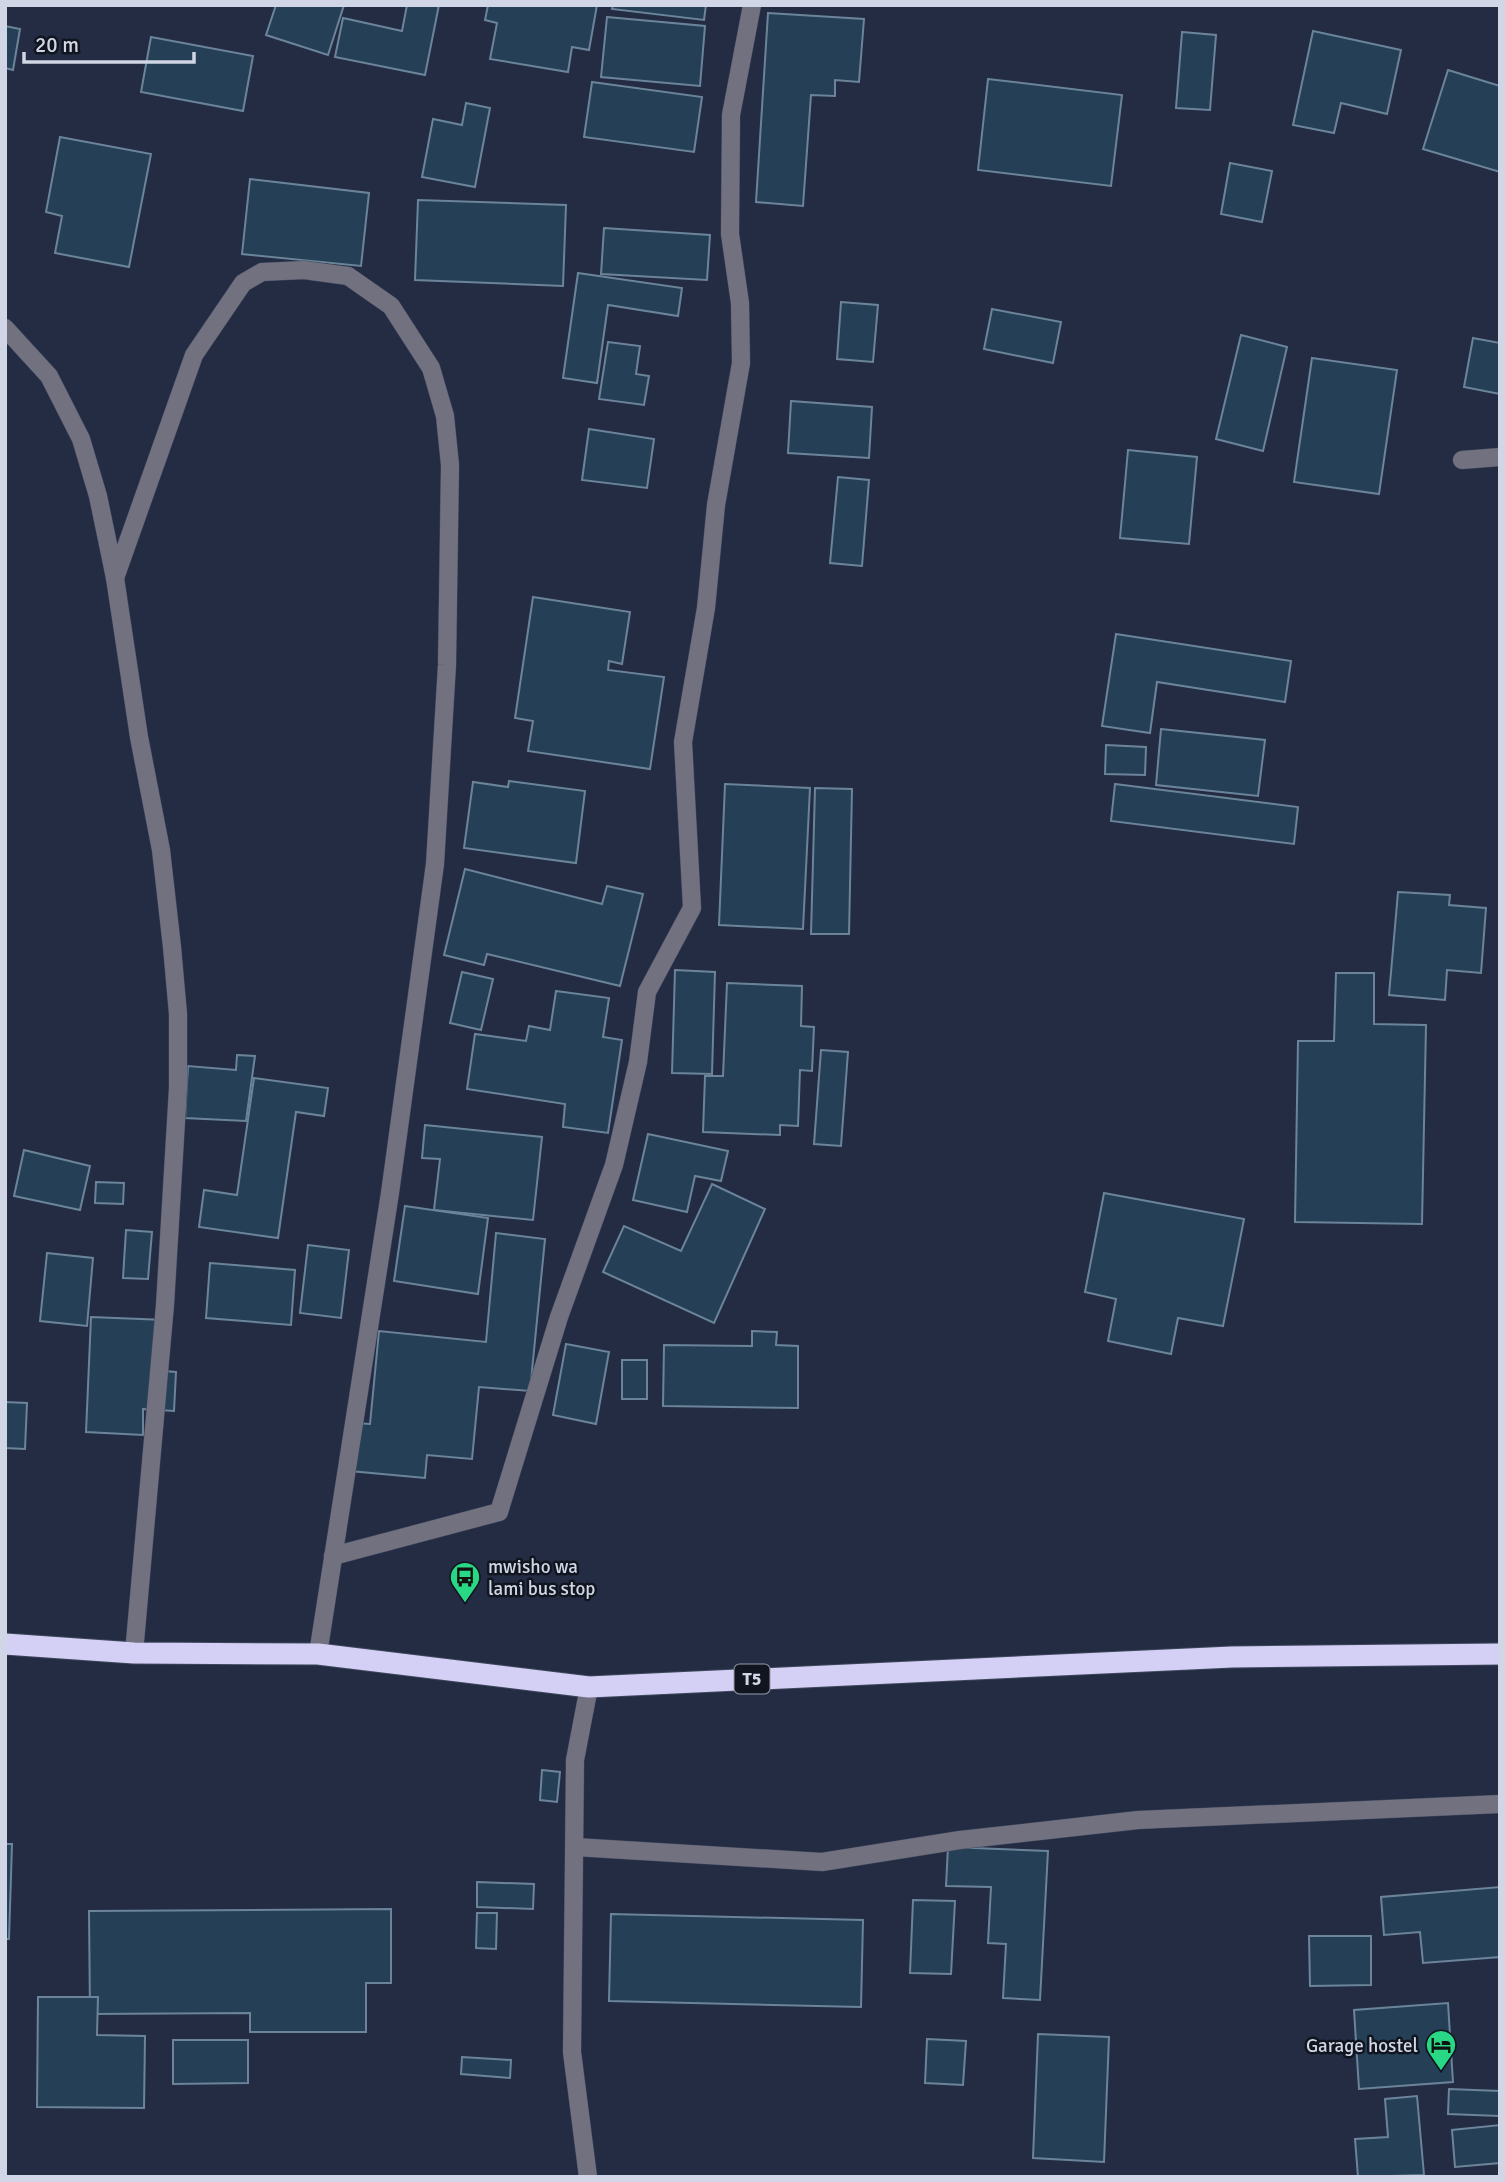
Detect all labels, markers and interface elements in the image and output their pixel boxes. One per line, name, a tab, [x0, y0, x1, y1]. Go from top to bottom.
scale bar	[24, 21, 194, 65]
text: 20 m	[35, 32, 79, 58]
place label: mwisho wa lami bus stop	[488, 1555, 595, 1601]
bus stop icon: mwisho wa lami bus stop	[448, 1560, 482, 1604]
road number: T5	[734, 1664, 770, 1694]
hotel icon: Garage hostel	[1424, 2028, 1458, 2072]
place label: Garage hostel	[1306, 2034, 1418, 2058]

